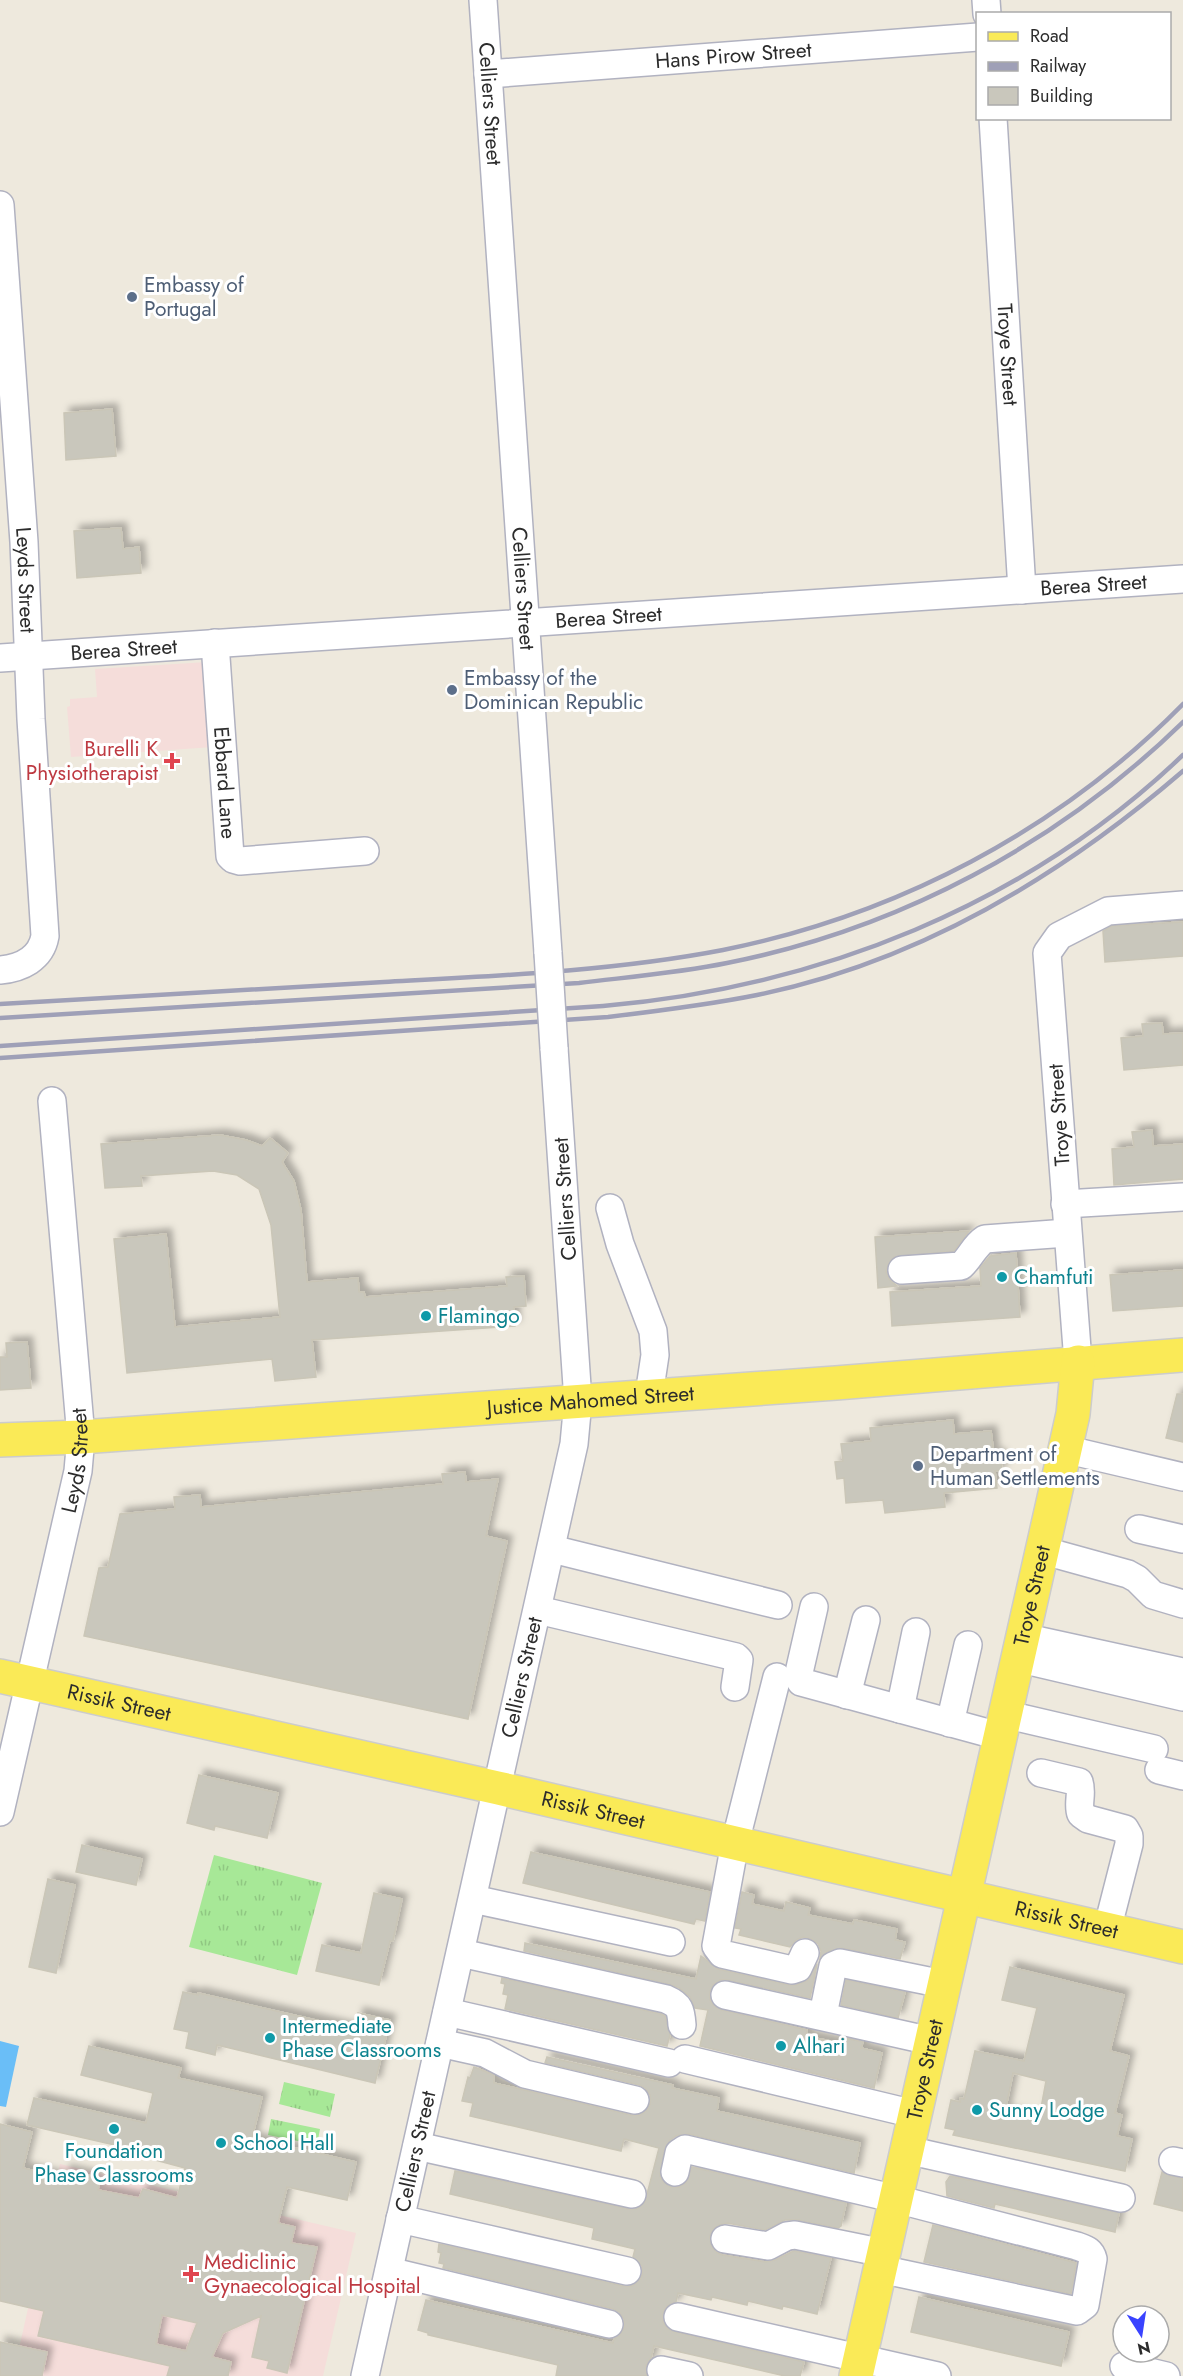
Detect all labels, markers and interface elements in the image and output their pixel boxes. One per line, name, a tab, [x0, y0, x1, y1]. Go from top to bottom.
legend	[976, 12, 1171, 120]
text: Road	[1030, 23, 1069, 49]
street label: Hans Pirow Street	[654, 35, 813, 76]
street label: Celliers Street	[471, 41, 509, 166]
text: Railway	[1030, 53, 1086, 79]
text: Building	[1030, 83, 1093, 109]
place label: Embassy of Portugal	[144, 270, 245, 324]
marker: Embassy of Portugal	[125, 290, 139, 304]
street label: Troye Street	[989, 303, 1026, 407]
street label: Leyds Street	[8, 526, 43, 634]
street label: Celliers Street	[504, 526, 542, 651]
street label: Berea Street	[1039, 566, 1148, 603]
street label: Berea Street	[554, 599, 663, 636]
street label: Berea Street	[69, 631, 178, 668]
place label: Embassy of the Dominican Republic	[464, 663, 643, 717]
marker: Embassy of the Dominican Republic	[445, 683, 459, 697]
street label: Ebbard Lane	[206, 725, 244, 840]
place label: Burelli K Physiotherapist	[26, 734, 158, 788]
marker: Burelli K Physiotherapist	[163, 752, 181, 770]
street label: Troye Street	[1040, 1063, 1078, 1167]
street label: Celliers Street	[546, 1136, 584, 1262]
place label: Chamfuti	[1014, 1262, 1093, 1292]
marker: Chamfuti	[995, 1270, 1009, 1284]
place label: Flamingo	[438, 1301, 520, 1331]
marker: Flamingo	[419, 1309, 433, 1323]
street label: Justice Mahomed Street	[483, 1378, 695, 1423]
street label: Leyds Street	[54, 1407, 96, 1516]
place label: Department of Human Settlements	[930, 1439, 1100, 1493]
marker: Department of Human Settlements	[911, 1459, 925, 1473]
street label: Troye Street	[1006, 1542, 1058, 1649]
street label: Celliers Street	[494, 1614, 550, 1741]
street label: Rissik Street	[64, 1677, 174, 1729]
street label: Rissik Street	[538, 1784, 648, 1837]
street label: Rissik Street	[1012, 1893, 1121, 1946]
place label: Intermediate Phase Classrooms	[282, 2011, 441, 2065]
street label: Troye Street	[899, 2016, 951, 2123]
marker: Intermediate Phase Classrooms	[263, 2031, 277, 2045]
place label: Alhari	[793, 2031, 845, 2061]
marker: Alhari	[774, 2039, 788, 2053]
street label: Celliers Street	[387, 2088, 443, 2215]
place label: Sunny Lodge	[989, 2095, 1105, 2125]
marker: Sunny Lodge	[970, 2103, 984, 2117]
marker: Foundation Phase Classrooms	[107, 2122, 121, 2136]
place label: School Hall	[233, 2128, 334, 2158]
place label: Foundation Phase Classrooms	[34, 2136, 194, 2190]
marker: School Hall	[214, 2136, 228, 2150]
place label: Mediclinic Gynaecological Hospital	[204, 2247, 421, 2301]
marker: Mediclinic Gynaecological Hospital	[182, 2265, 200, 2283]
north arrow	[1111, 2304, 1171, 2364]
text: N	[1135, 2336, 1153, 2361]

